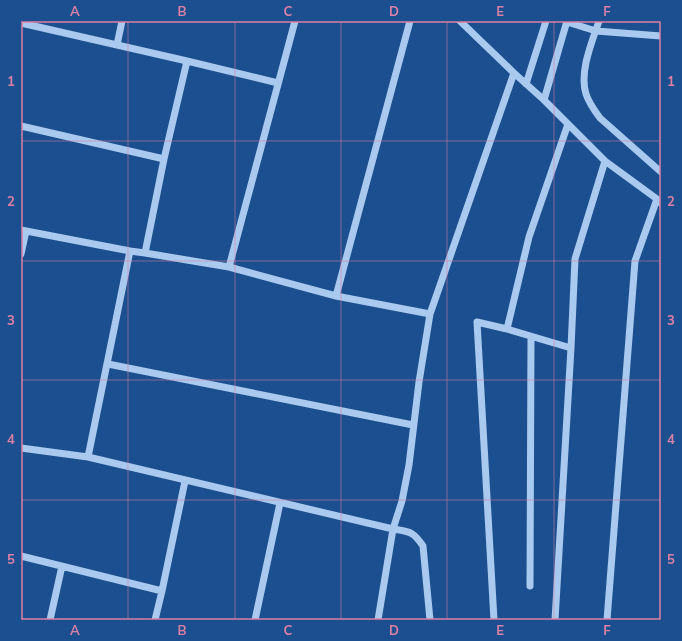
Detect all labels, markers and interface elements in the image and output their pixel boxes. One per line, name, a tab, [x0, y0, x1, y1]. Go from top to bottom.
text: A	[70, 3, 80, 19]
text: B	[178, 3, 187, 19]
text: C	[284, 3, 293, 19]
text: D	[389, 3, 399, 19]
text: E	[496, 3, 504, 19]
text: F	[603, 3, 611, 19]
text: 1	[7, 73, 15, 89]
text: 1	[667, 73, 675, 89]
text: 2	[7, 193, 15, 209]
text: 2	[667, 193, 675, 209]
text: 3	[7, 312, 15, 328]
text: 3	[667, 312, 675, 328]
text: 4	[7, 431, 15, 447]
text: 4	[667, 431, 675, 447]
text: 5	[7, 551, 15, 567]
text: 5	[667, 551, 675, 567]
text: A	[70, 622, 80, 638]
text: B	[178, 622, 187, 638]
text: C	[284, 622, 293, 638]
text: D	[389, 622, 399, 638]
text: E	[496, 622, 504, 638]
text: F	[603, 622, 611, 638]

